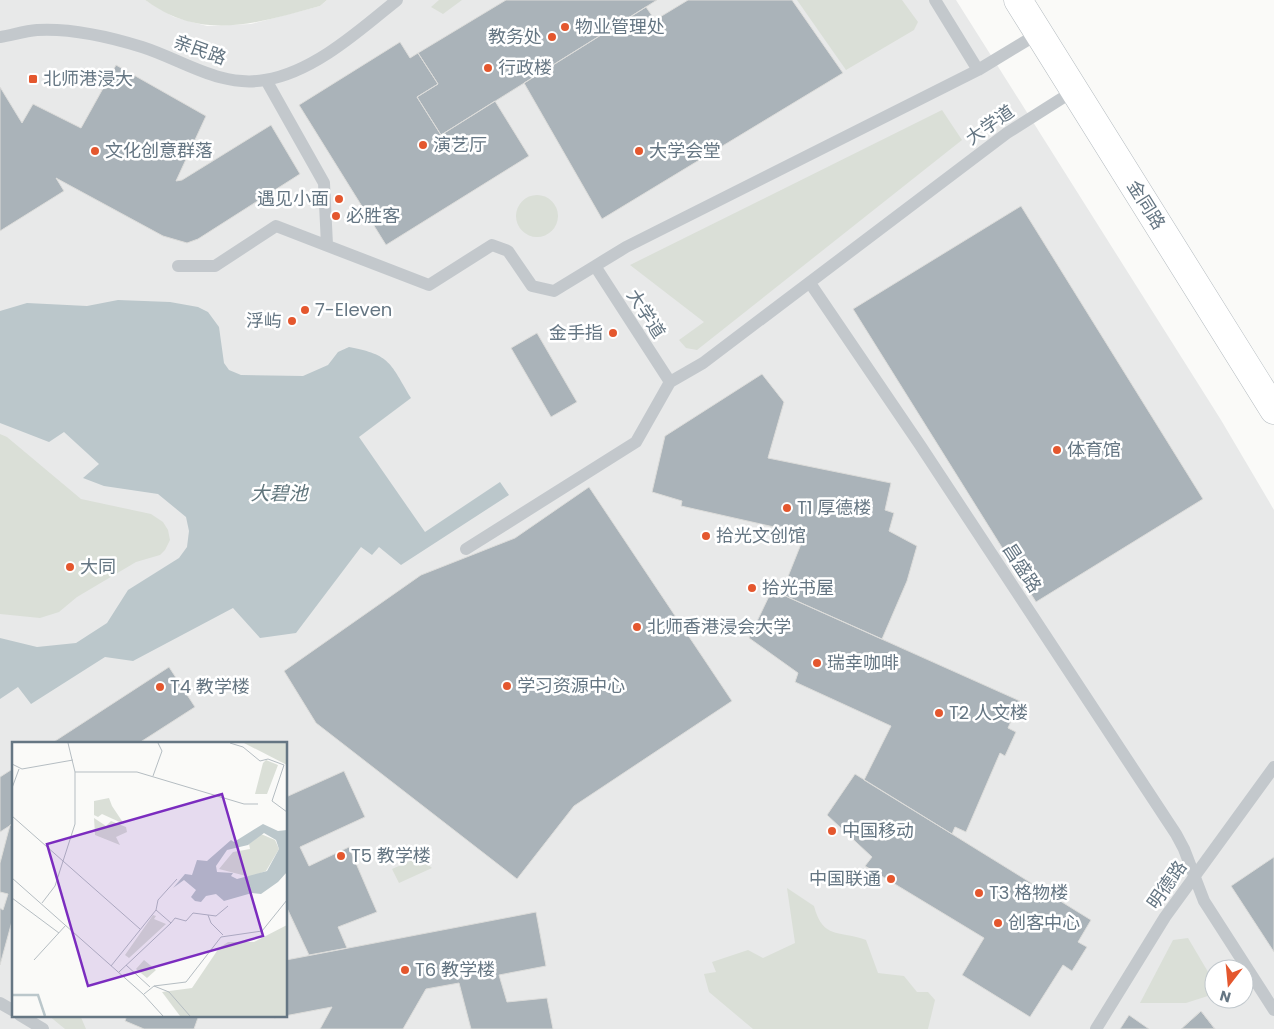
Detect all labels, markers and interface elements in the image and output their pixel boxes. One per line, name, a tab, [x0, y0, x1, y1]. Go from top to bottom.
place label: 物业管理处	[575, 14, 665, 39]
marker: 物业管理处	[559, 21, 571, 33]
place label: 教务处	[488, 24, 542, 49]
street label: 亲民路	[171, 29, 230, 71]
marker: 教务处	[546, 31, 558, 43]
place label: 行政楼	[498, 55, 552, 80]
marker: 行政楼	[482, 62, 494, 74]
place label: 北师港浸大	[43, 66, 133, 91]
marker: 北师港浸大	[27, 73, 39, 85]
street label: 大学道	[960, 99, 1019, 150]
place label: 演艺厅	[433, 132, 487, 157]
place label: 文化创意群落	[105, 138, 213, 163]
place label: 大学会堂	[649, 138, 721, 163]
marker: 演艺厅	[417, 139, 429, 151]
marker: 文化创意群落	[89, 145, 101, 157]
marker: 大学会堂	[633, 145, 645, 157]
street label: 金同路	[1122, 175, 1171, 234]
place label: 遇见小面	[257, 186, 329, 211]
marker: 遇见小面	[333, 193, 345, 205]
place label: 必胜客	[346, 203, 400, 228]
marker: 必胜客	[330, 210, 342, 222]
street label: 大学道	[621, 284, 672, 343]
place label: 7-Eleven	[315, 297, 392, 322]
marker: 7-Eleven	[299, 304, 311, 316]
place label: 浮屿	[246, 308, 282, 333]
marker: 浮屿	[286, 315, 298, 327]
place label: 金手指	[549, 320, 603, 345]
marker: 金手指	[607, 327, 619, 339]
place label: 体育馆	[1067, 437, 1121, 462]
marker: 体育馆	[1051, 444, 1063, 456]
water label: 大碧池	[250, 480, 309, 507]
place label: T1 厚德楼	[797, 495, 871, 520]
marker: T1 厚德楼	[781, 502, 793, 514]
place label: 拾光文创馆	[716, 523, 806, 548]
marker: 拾光文创馆	[700, 530, 712, 542]
street label: 昌盛路	[997, 538, 1048, 597]
place label: 大同	[80, 554, 116, 579]
marker: 大同	[64, 561, 76, 573]
place label: 拾光书屋	[762, 575, 834, 600]
marker: 拾光书屋	[746, 582, 758, 594]
place label: 北师香港浸会大学	[647, 614, 791, 639]
marker: 北师香港浸会大学	[631, 621, 643, 633]
place label: 瑞幸咖啡	[827, 650, 899, 675]
marker: 瑞幸咖啡	[811, 657, 823, 669]
place label: 学习资源中心	[517, 673, 625, 698]
place label: T4 教学楼	[170, 674, 250, 699]
marker: 学习资源中心	[501, 680, 513, 692]
marker: T4 教学楼	[154, 681, 166, 693]
place label: T2 人文楼	[949, 700, 1028, 725]
marker: T2 人文楼	[933, 707, 945, 719]
inset map	[12, 742, 288, 1016]
place label: 中国移动	[842, 818, 914, 843]
marker: 中国移动	[826, 825, 838, 837]
place label: T5 教学楼	[351, 843, 431, 868]
marker: T5 教学楼	[335, 850, 347, 862]
street label: 明德路	[1141, 855, 1192, 914]
place label: 中国联通	[809, 866, 881, 891]
marker: 中国联通	[885, 873, 897, 885]
place label: T3 格物楼	[989, 880, 1068, 905]
marker: T3 格物楼	[973, 887, 985, 899]
place label: 创客中心	[1008, 910, 1080, 935]
marker: 创客中心	[992, 917, 1004, 929]
place label: T6 教学楼	[415, 957, 495, 982]
north arrow	[1204, 959, 1254, 1009]
marker: T6 教学楼	[399, 964, 411, 976]
text: N	[1218, 985, 1233, 1008]

